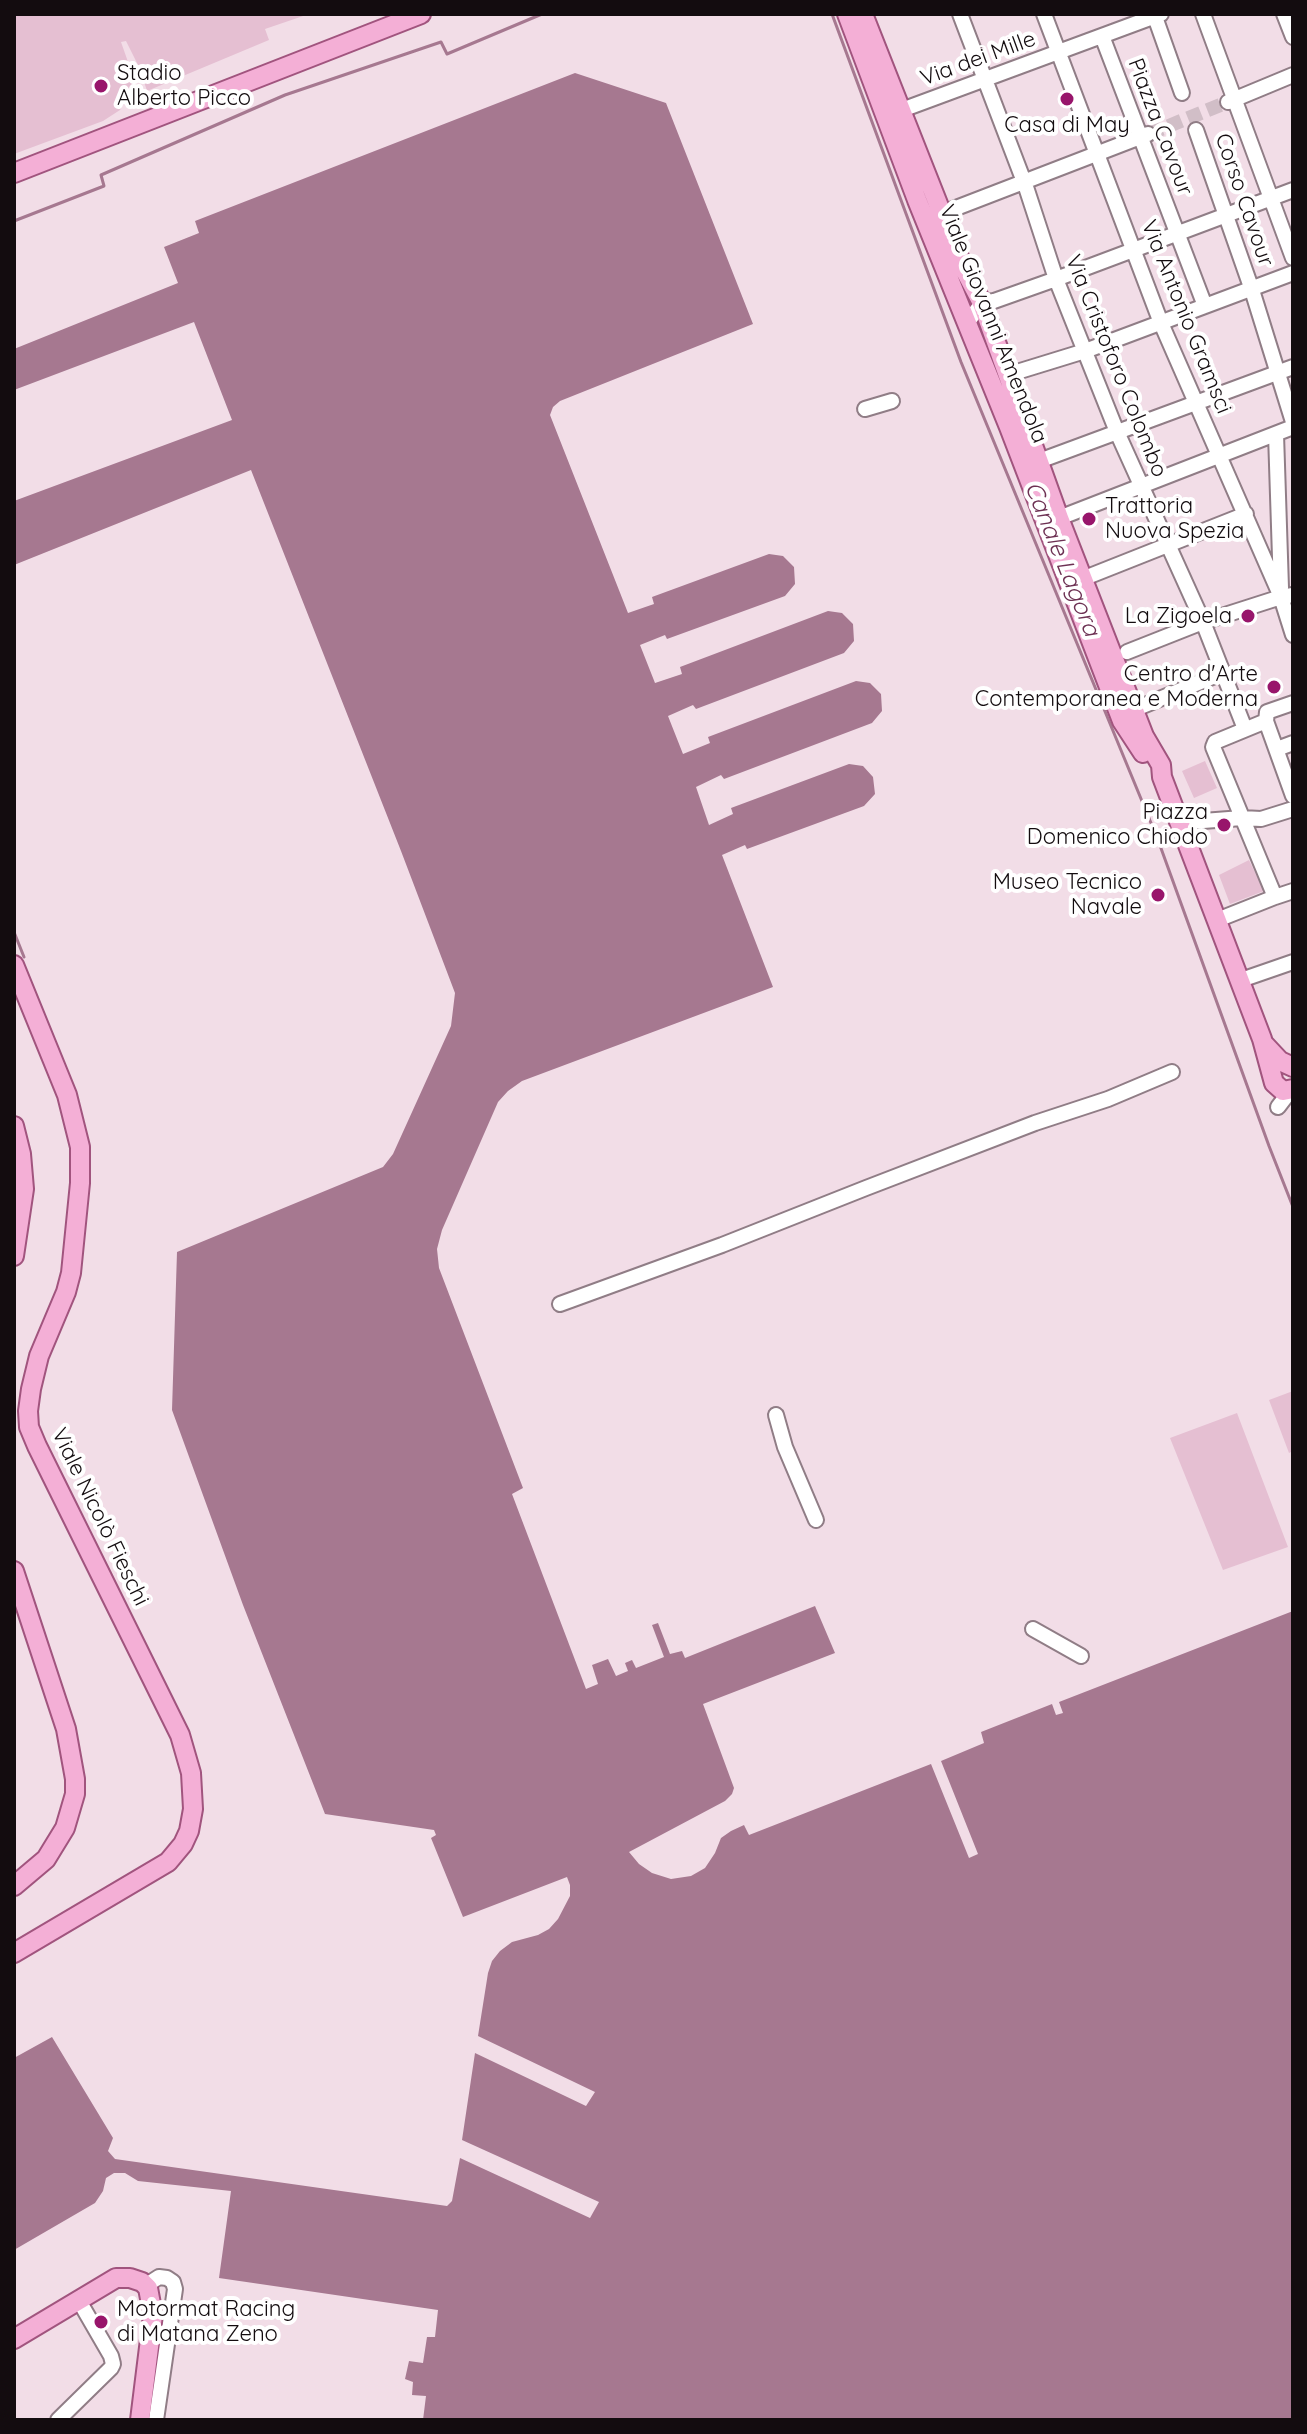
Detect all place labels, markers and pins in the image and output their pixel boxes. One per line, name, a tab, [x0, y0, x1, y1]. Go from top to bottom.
place label: Stadio Alberto Picco	[117, 60, 251, 112]
marker: Stadio Alberto Picco	[92, 77, 110, 95]
marker: Casa di May	[1058, 90, 1076, 108]
place label: Casa di May	[1004, 112, 1130, 138]
place label: Trattoria Nuova Spezia	[1105, 493, 1244, 544]
marker: Trattoria Nuova Spezia	[1080, 510, 1098, 528]
place label: La Zigoela	[1125, 603, 1232, 629]
marker: La Zigoela	[1239, 607, 1257, 625]
place label: Centro d'Arte Contemporanea e Moderna	[975, 661, 1258, 712]
marker: Centro d'Arte Contemporanea e Moderna	[1265, 678, 1283, 696]
place label: Piazza Domenico Chiodo	[1027, 799, 1208, 850]
marker: Piazza Domenico Chiodo	[1215, 816, 1233, 834]
place label: Museo Tecnico Navale	[993, 869, 1142, 920]
marker: Museo Tecnico Navale	[1149, 886, 1167, 904]
place label: Motormat Racing di Matana Zeno	[117, 2296, 295, 2348]
marker: Motormat Racing di Matana Zeno	[92, 2313, 110, 2331]

